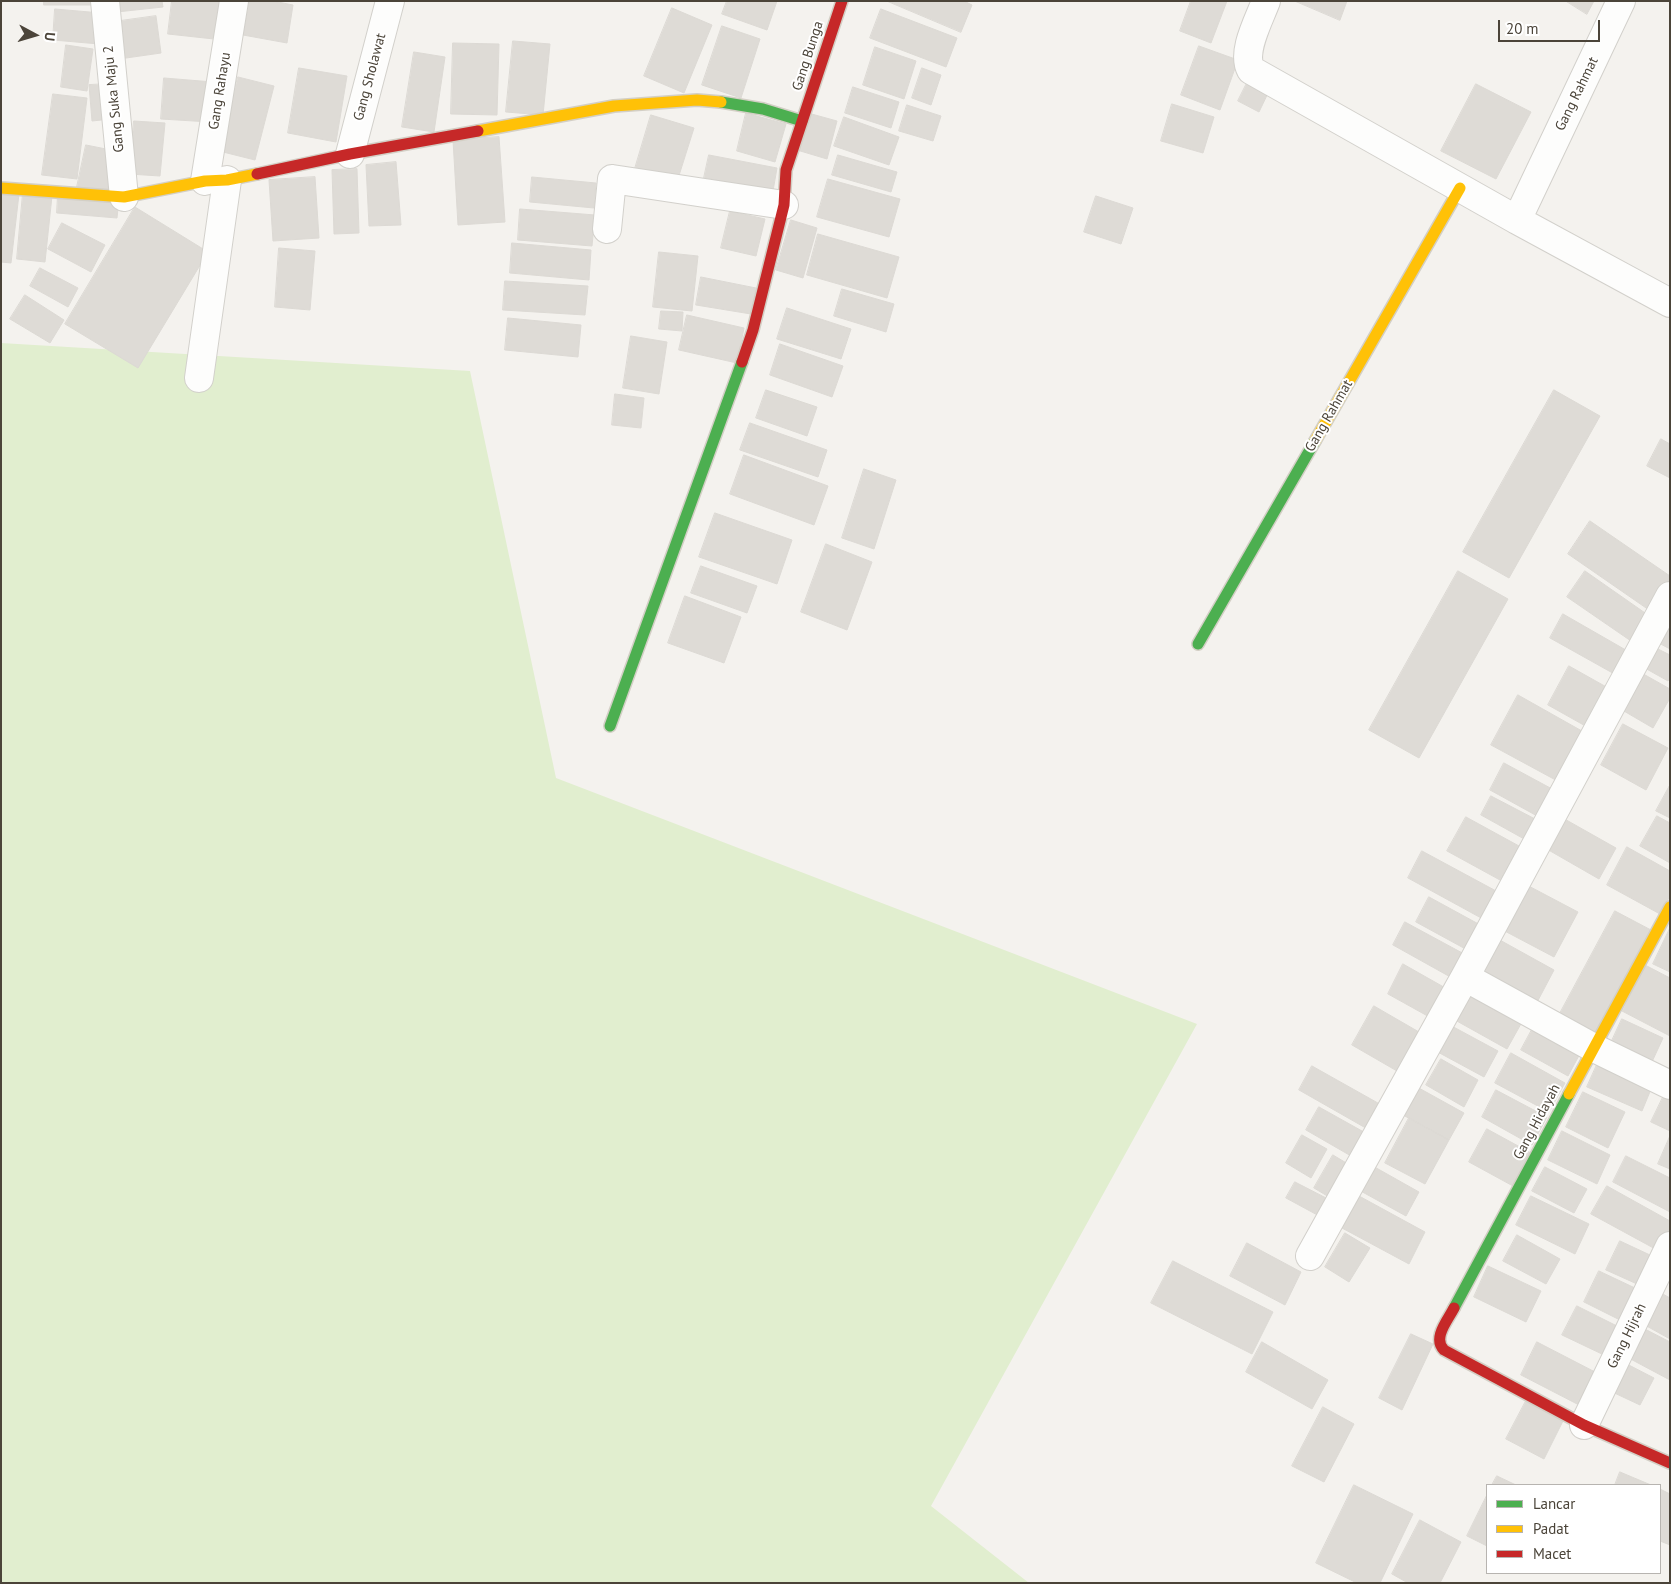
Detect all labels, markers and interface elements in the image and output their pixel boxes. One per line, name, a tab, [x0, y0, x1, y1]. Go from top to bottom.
north arrow	[10, 10, 60, 60]
scale bar	[1501, 10, 1604, 42]
street label: Gang Bunga	[789, 19, 827, 93]
text: 20 m	[1506, 19, 1539, 38]
text: U	[41, 31, 59, 42]
street label: Gang Sholawat	[350, 31, 390, 123]
street label: Gang Suka Maju 2	[100, 45, 128, 153]
street label: Gang Rahayu	[206, 51, 234, 131]
street label: Gang Rahmat	[1552, 54, 1602, 134]
street label: Gang Rahmat	[1302, 377, 1356, 455]
street label: Gang Hidayah	[1510, 1081, 1564, 1163]
street label: Gang Hijrah	[1604, 1301, 1650, 1371]
legend	[1486, 1484, 1661, 1574]
text: Lancar	[1533, 1494, 1575, 1513]
text: Padat	[1533, 1519, 1569, 1538]
text: Macet	[1533, 1544, 1571, 1563]

